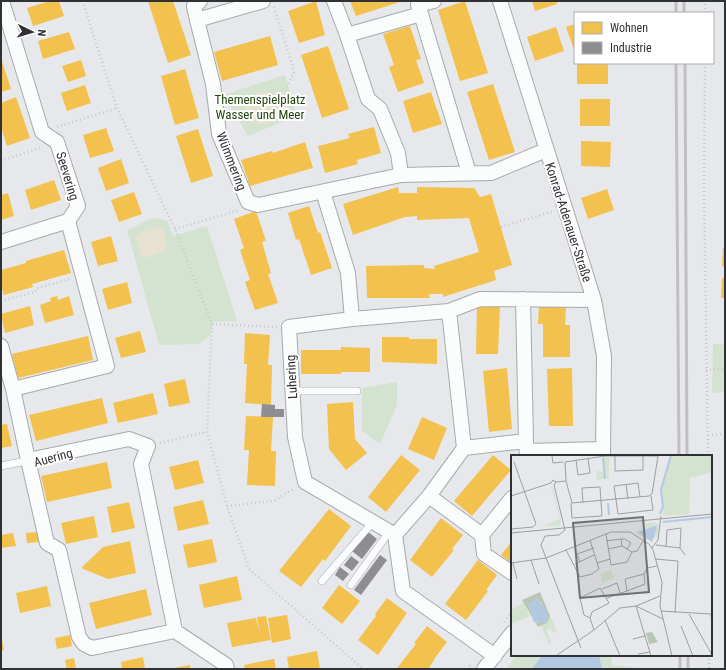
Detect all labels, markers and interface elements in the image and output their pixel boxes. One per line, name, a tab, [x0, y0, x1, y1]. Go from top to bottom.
north arrow	[12, 12, 52, 52]
legend	[574, 12, 714, 64]
text: Wohnen	[610, 21, 648, 35]
text: N	[35, 29, 48, 37]
text: Industrie	[610, 41, 652, 55]
park label: Themenspielplatz Wasser und Meer	[215, 92, 306, 122]
street label: Wümmering	[214, 130, 250, 193]
street label: Seevering	[53, 150, 82, 202]
street label: Konrad-Adenauer-Straße	[542, 160, 595, 284]
street label: Luhering	[283, 355, 300, 399]
street label: Auering	[32, 445, 74, 470]
inset map	[511, 455, 712, 656]

